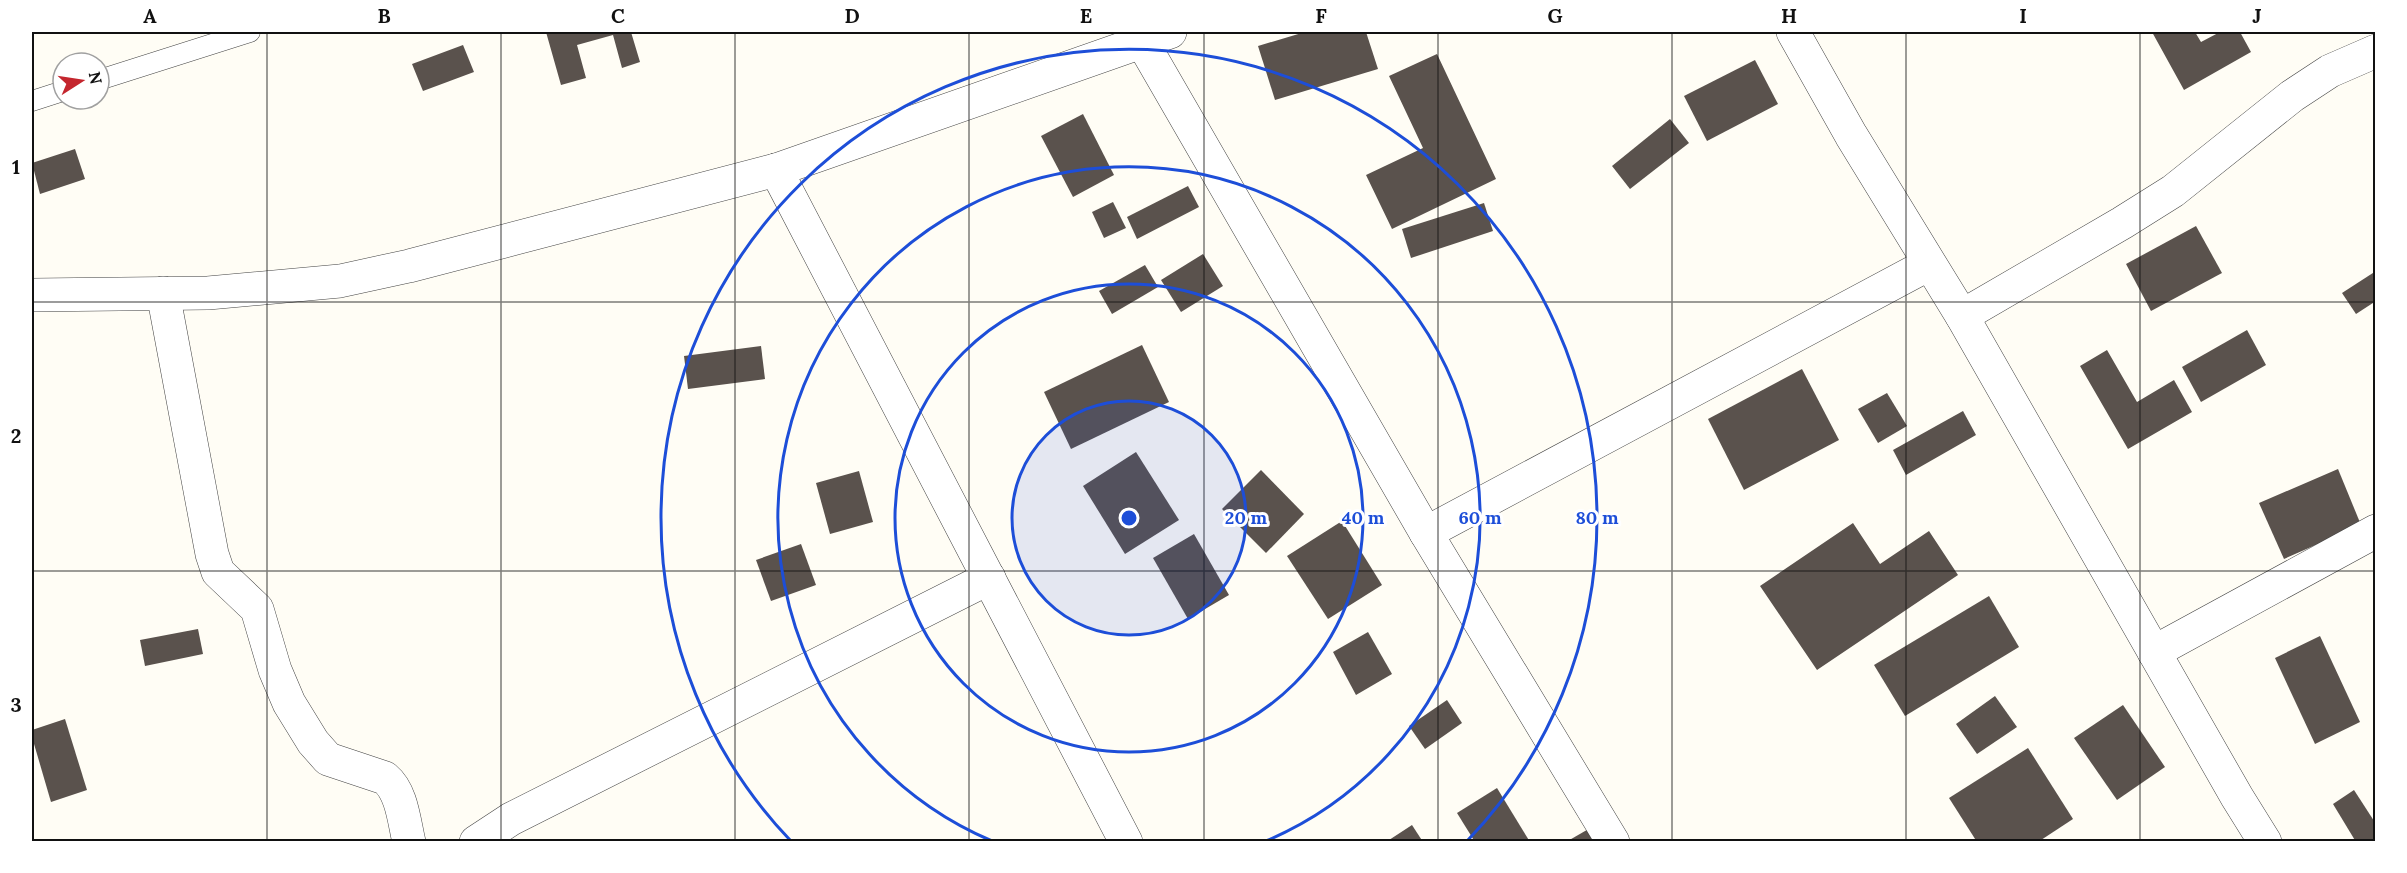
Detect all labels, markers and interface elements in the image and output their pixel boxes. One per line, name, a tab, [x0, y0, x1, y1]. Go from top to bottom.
text: A	[143, 3, 157, 28]
text: B	[377, 3, 391, 28]
text: C	[611, 3, 625, 28]
text: D	[844, 3, 860, 28]
text: E	[1080, 3, 1092, 28]
text: F	[1315, 3, 1327, 28]
text: G	[1547, 3, 1563, 28]
text: H	[1781, 3, 1797, 28]
text: I	[2019, 3, 2027, 28]
text: J	[2252, 3, 2262, 28]
north arrow	[51, 51, 111, 111]
text: N	[85, 70, 107, 86]
text: 1	[12, 154, 20, 179]
text: 2	[11, 423, 21, 448]
text: 20 m	[1225, 506, 1268, 529]
text: 40 m	[1342, 506, 1385, 529]
text: 60 m	[1458, 506, 1502, 529]
text: 80 m	[1575, 506, 1619, 529]
centre of rings	[1119, 508, 1139, 528]
text: 3	[10, 692, 22, 717]

